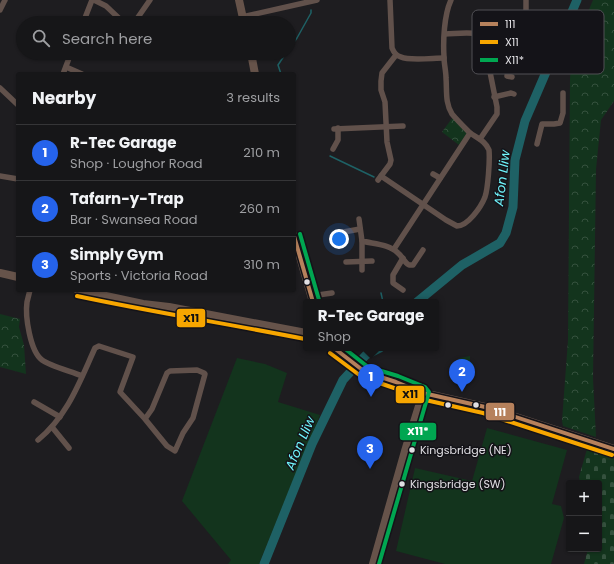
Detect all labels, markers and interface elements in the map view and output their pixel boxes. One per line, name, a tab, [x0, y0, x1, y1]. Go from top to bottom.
legend	[472, 10, 604, 74]
search box	[16, 16, 296, 60]
text: 111	[505, 16, 516, 32]
icon: search	[30, 27, 52, 49]
text: Search here	[62, 28, 152, 49]
text: X11	[505, 34, 519, 50]
text: X11*	[505, 52, 524, 68]
text: Nearby	[32, 86, 96, 110]
text: 3 results	[226, 88, 280, 107]
text: R-Tec Garage	[70, 132, 177, 153]
text: 1	[43, 143, 47, 162]
text: 210 m	[243, 143, 280, 162]
water label: Afon Lliw	[489, 148, 515, 208]
text: Shop · Loughor Road	[70, 154, 203, 173]
text: Tafarn-y-Trap	[70, 188, 184, 209]
text: 2	[41, 199, 49, 218]
text: 260 m	[239, 199, 280, 218]
text: Bar · Swansea Road	[70, 210, 198, 229]
your location	[329, 229, 349, 249]
text: Simply Gym	[70, 244, 164, 265]
text: 3	[41, 255, 49, 274]
text: 310 m	[243, 255, 280, 274]
text: Sports · Victoria Road	[70, 266, 208, 285]
unlabelled marker	[302, 277, 312, 287]
popup	[303, 299, 439, 351]
text: R-Tec Garage	[318, 305, 424, 326]
line badge: X11	[176, 308, 206, 328]
text: X11	[183, 310, 199, 326]
text: Shop	[318, 327, 351, 346]
pin: 2	[449, 359, 475, 392]
pin: 1	[358, 364, 384, 397]
line badge: X11	[395, 385, 425, 404]
text: X11	[402, 386, 418, 402]
unlabelled marker	[443, 400, 453, 410]
unlabelled marker	[471, 400, 481, 410]
line badge: 111	[485, 402, 515, 421]
text: 111	[494, 404, 506, 420]
water label: Afon Lliw	[280, 412, 320, 474]
line badge: X11*	[399, 422, 437, 441]
text: X11*	[407, 423, 429, 439]
pin: 3	[357, 436, 383, 469]
place label: Kingsbridge (NE)	[420, 442, 512, 458]
marker: Kingsbridge (NE)	[407, 445, 417, 455]
place label: Kingsbridge (SW)	[410, 476, 506, 492]
marker: Kingsbridge (SW)	[397, 479, 407, 489]
map controls	[566, 480, 602, 552]
button: +	[566, 480, 602, 516]
button: −	[566, 516, 602, 552]

